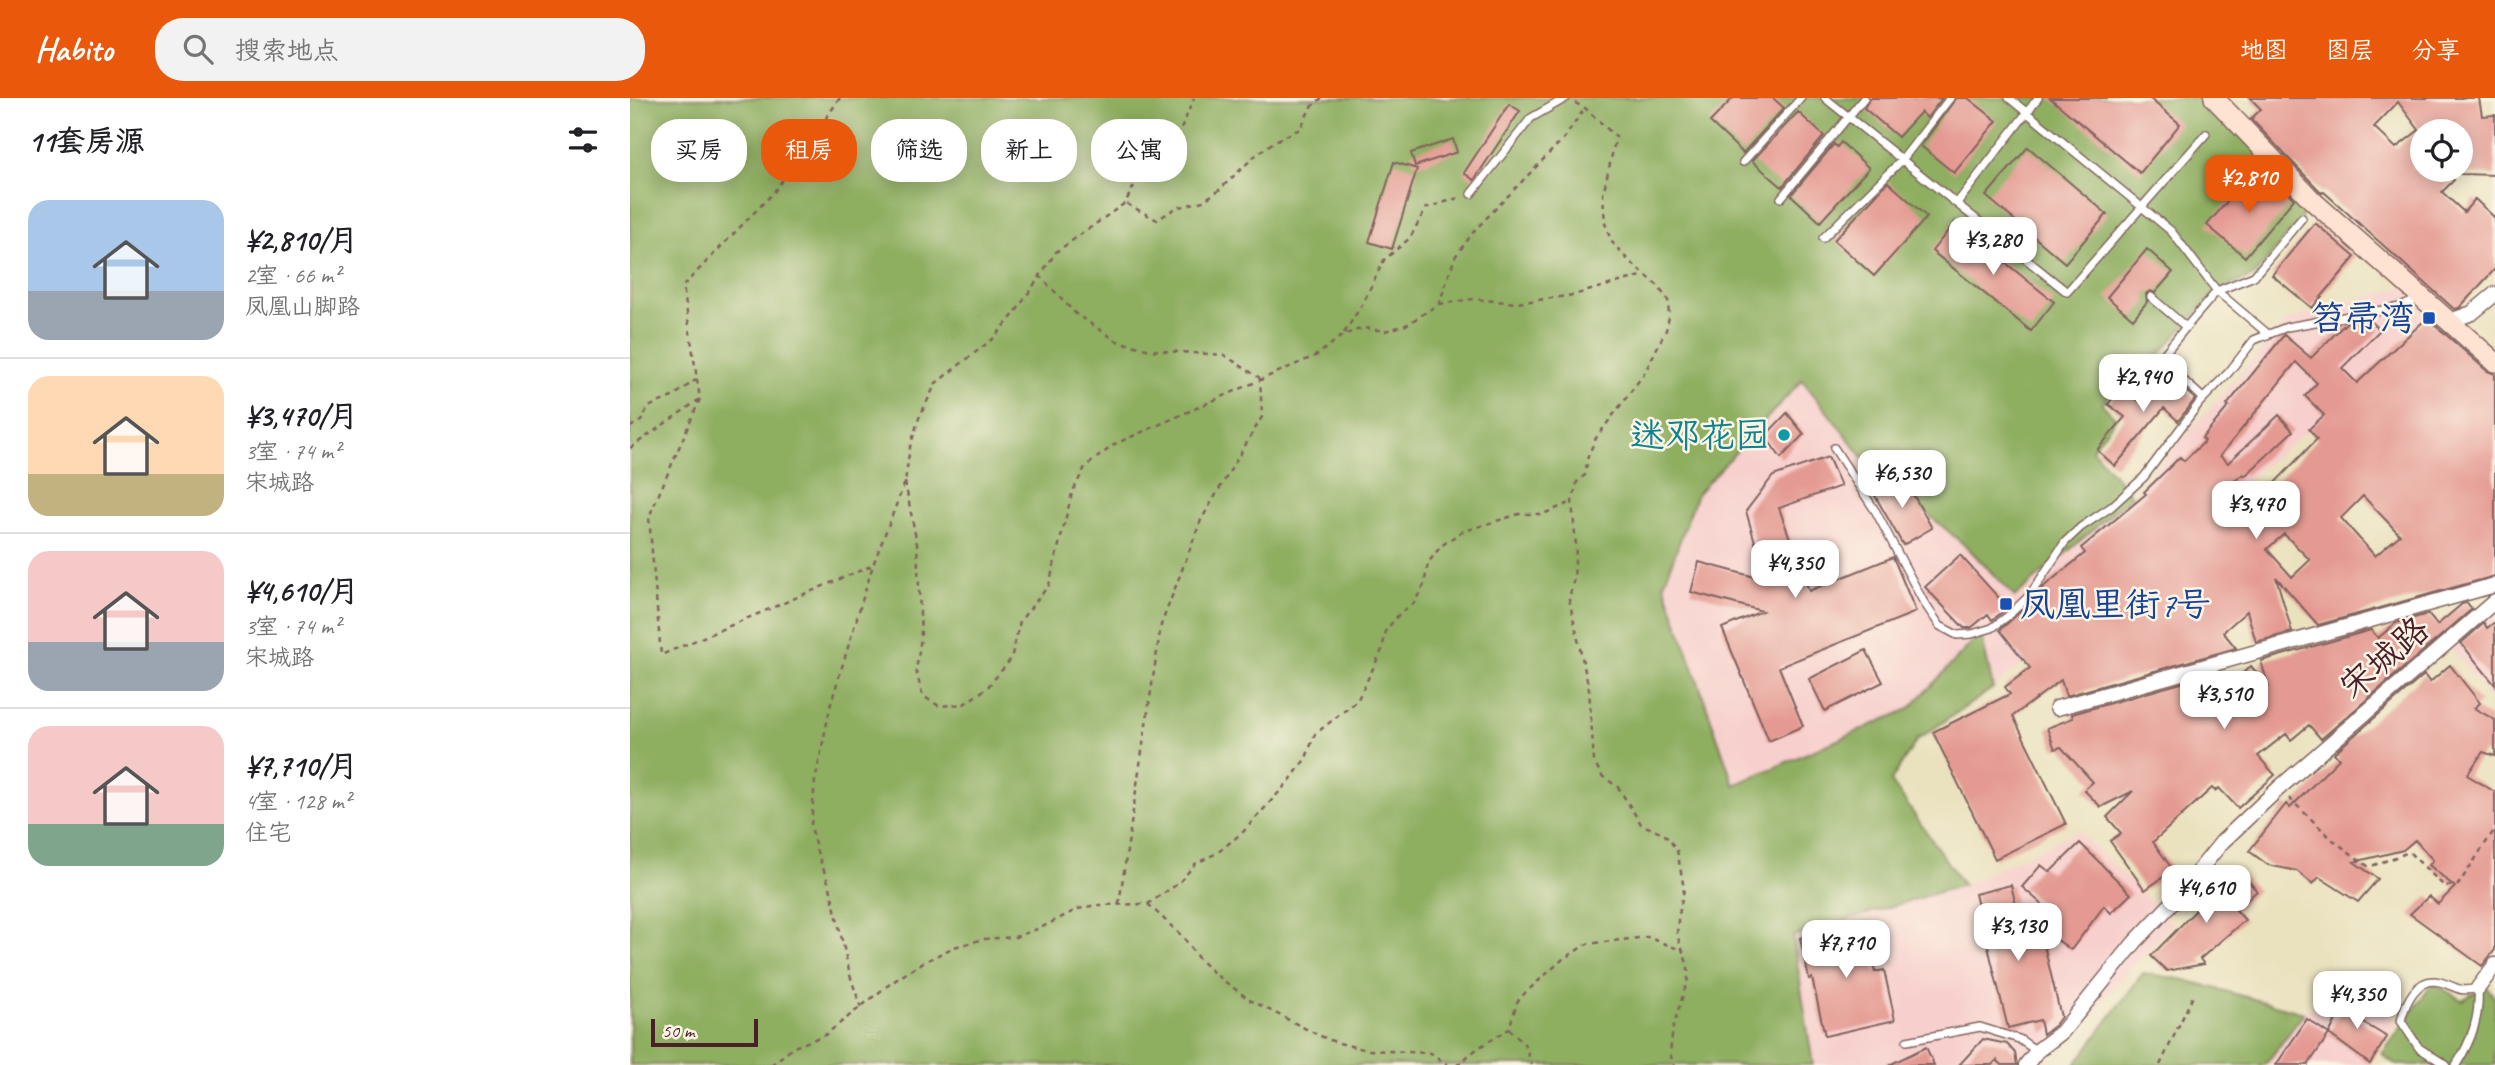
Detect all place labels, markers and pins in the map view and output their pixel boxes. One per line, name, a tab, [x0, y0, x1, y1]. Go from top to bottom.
pin: ¥2,810	[2192, 156, 2306, 215]
pin: ¥3,280	[1936, 218, 2050, 277]
place label: 笤帚湾	[2310, 296, 2415, 341]
marker: 笤帚湾	[2421, 310, 2437, 326]
pin: ¥2,940	[2086, 354, 2200, 414]
place label: 迷邓花园	[1630, 413, 1770, 458]
marker: 迷邓花园	[1776, 427, 1792, 443]
pin: ¥6,530	[1845, 450, 1959, 510]
pin: ¥3,470	[2199, 482, 2313, 541]
pin: ¥4,350	[1738, 540, 1852, 600]
place label: 凤凰里街7号	[2020, 582, 2211, 627]
marker: 凤凰里街7号	[1998, 596, 2014, 612]
pin: ¥3,510	[2167, 672, 2281, 731]
pin: ¥4,610	[2149, 866, 2263, 925]
pin: ¥3,130	[1961, 904, 2075, 963]
pin: ¥7,710	[1789, 920, 1903, 980]
pin: ¥4,350	[2300, 972, 2414, 1031]

